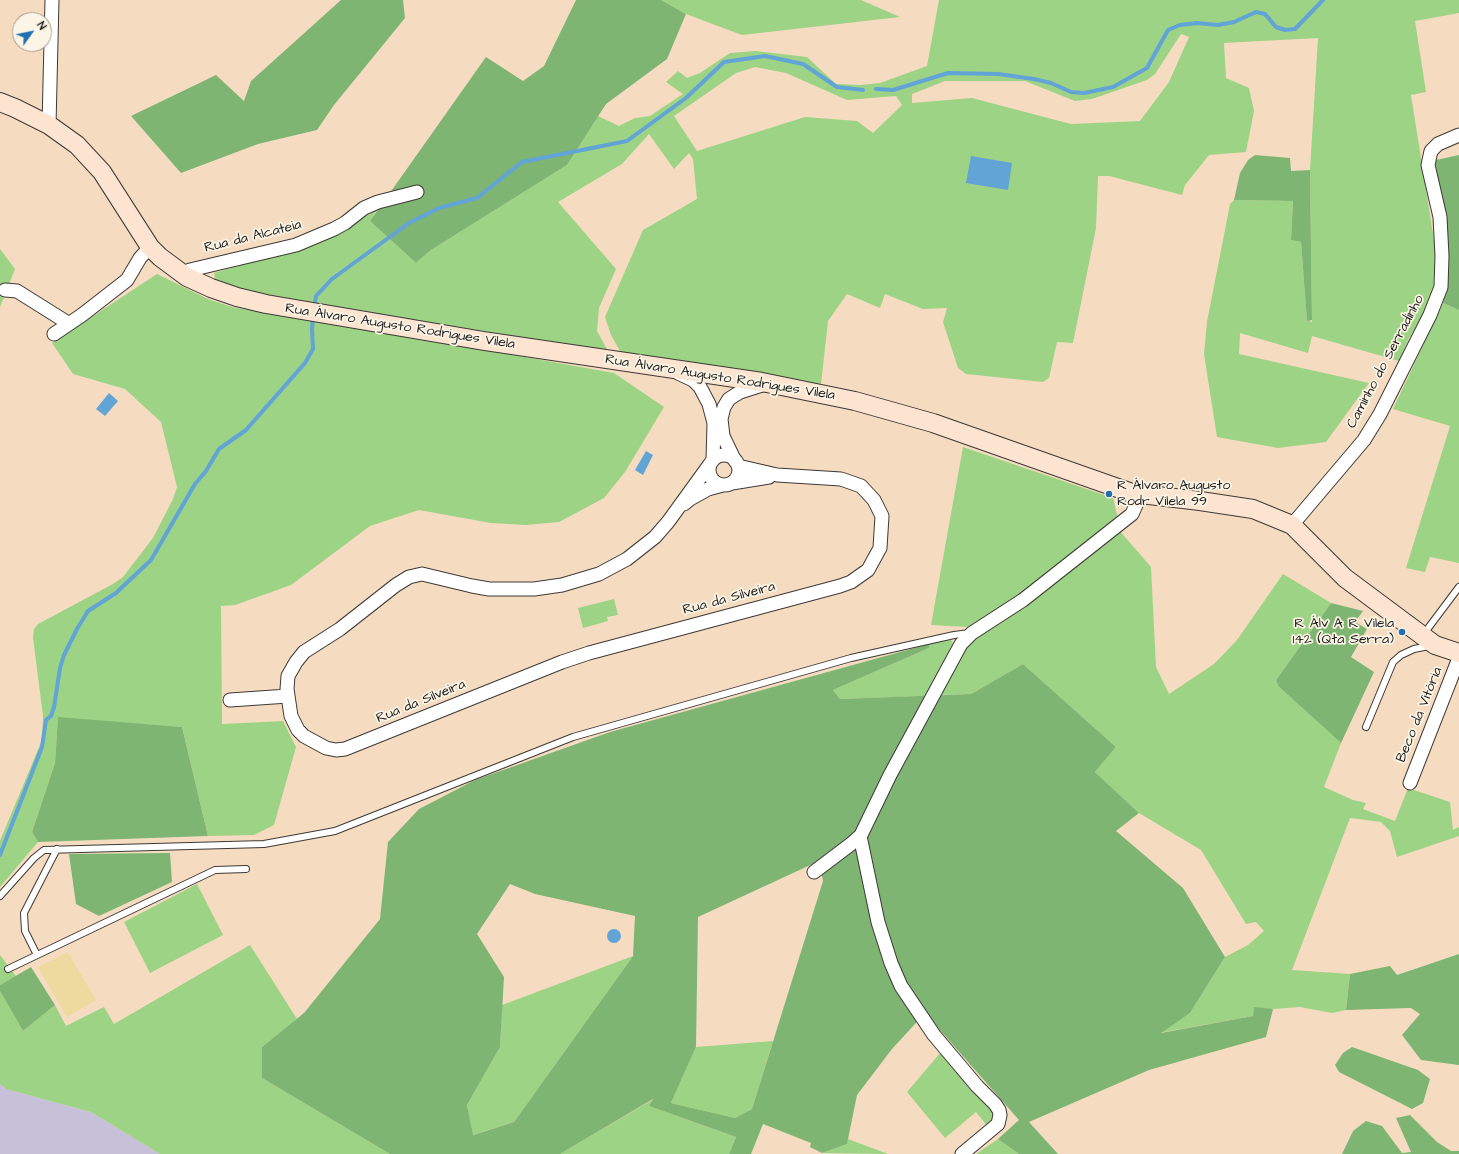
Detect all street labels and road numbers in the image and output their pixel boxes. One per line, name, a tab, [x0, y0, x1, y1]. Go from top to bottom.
street label: Rua da Alcateia	[203, 217, 303, 257]
street label: Caminho do Serradinho	[1344, 293, 1428, 431]
street label: Rua Álvaro Augusto Rodrigues Vilela	[284, 301, 516, 353]
street label: Rua Álvaro Augusto Rodrigues Vilela	[604, 352, 836, 404]
street label: Rua da Silveira	[681, 579, 777, 619]
street label: Beco da Vitória	[1393, 665, 1447, 765]
street label: Rua da Silveira	[374, 676, 468, 728]

